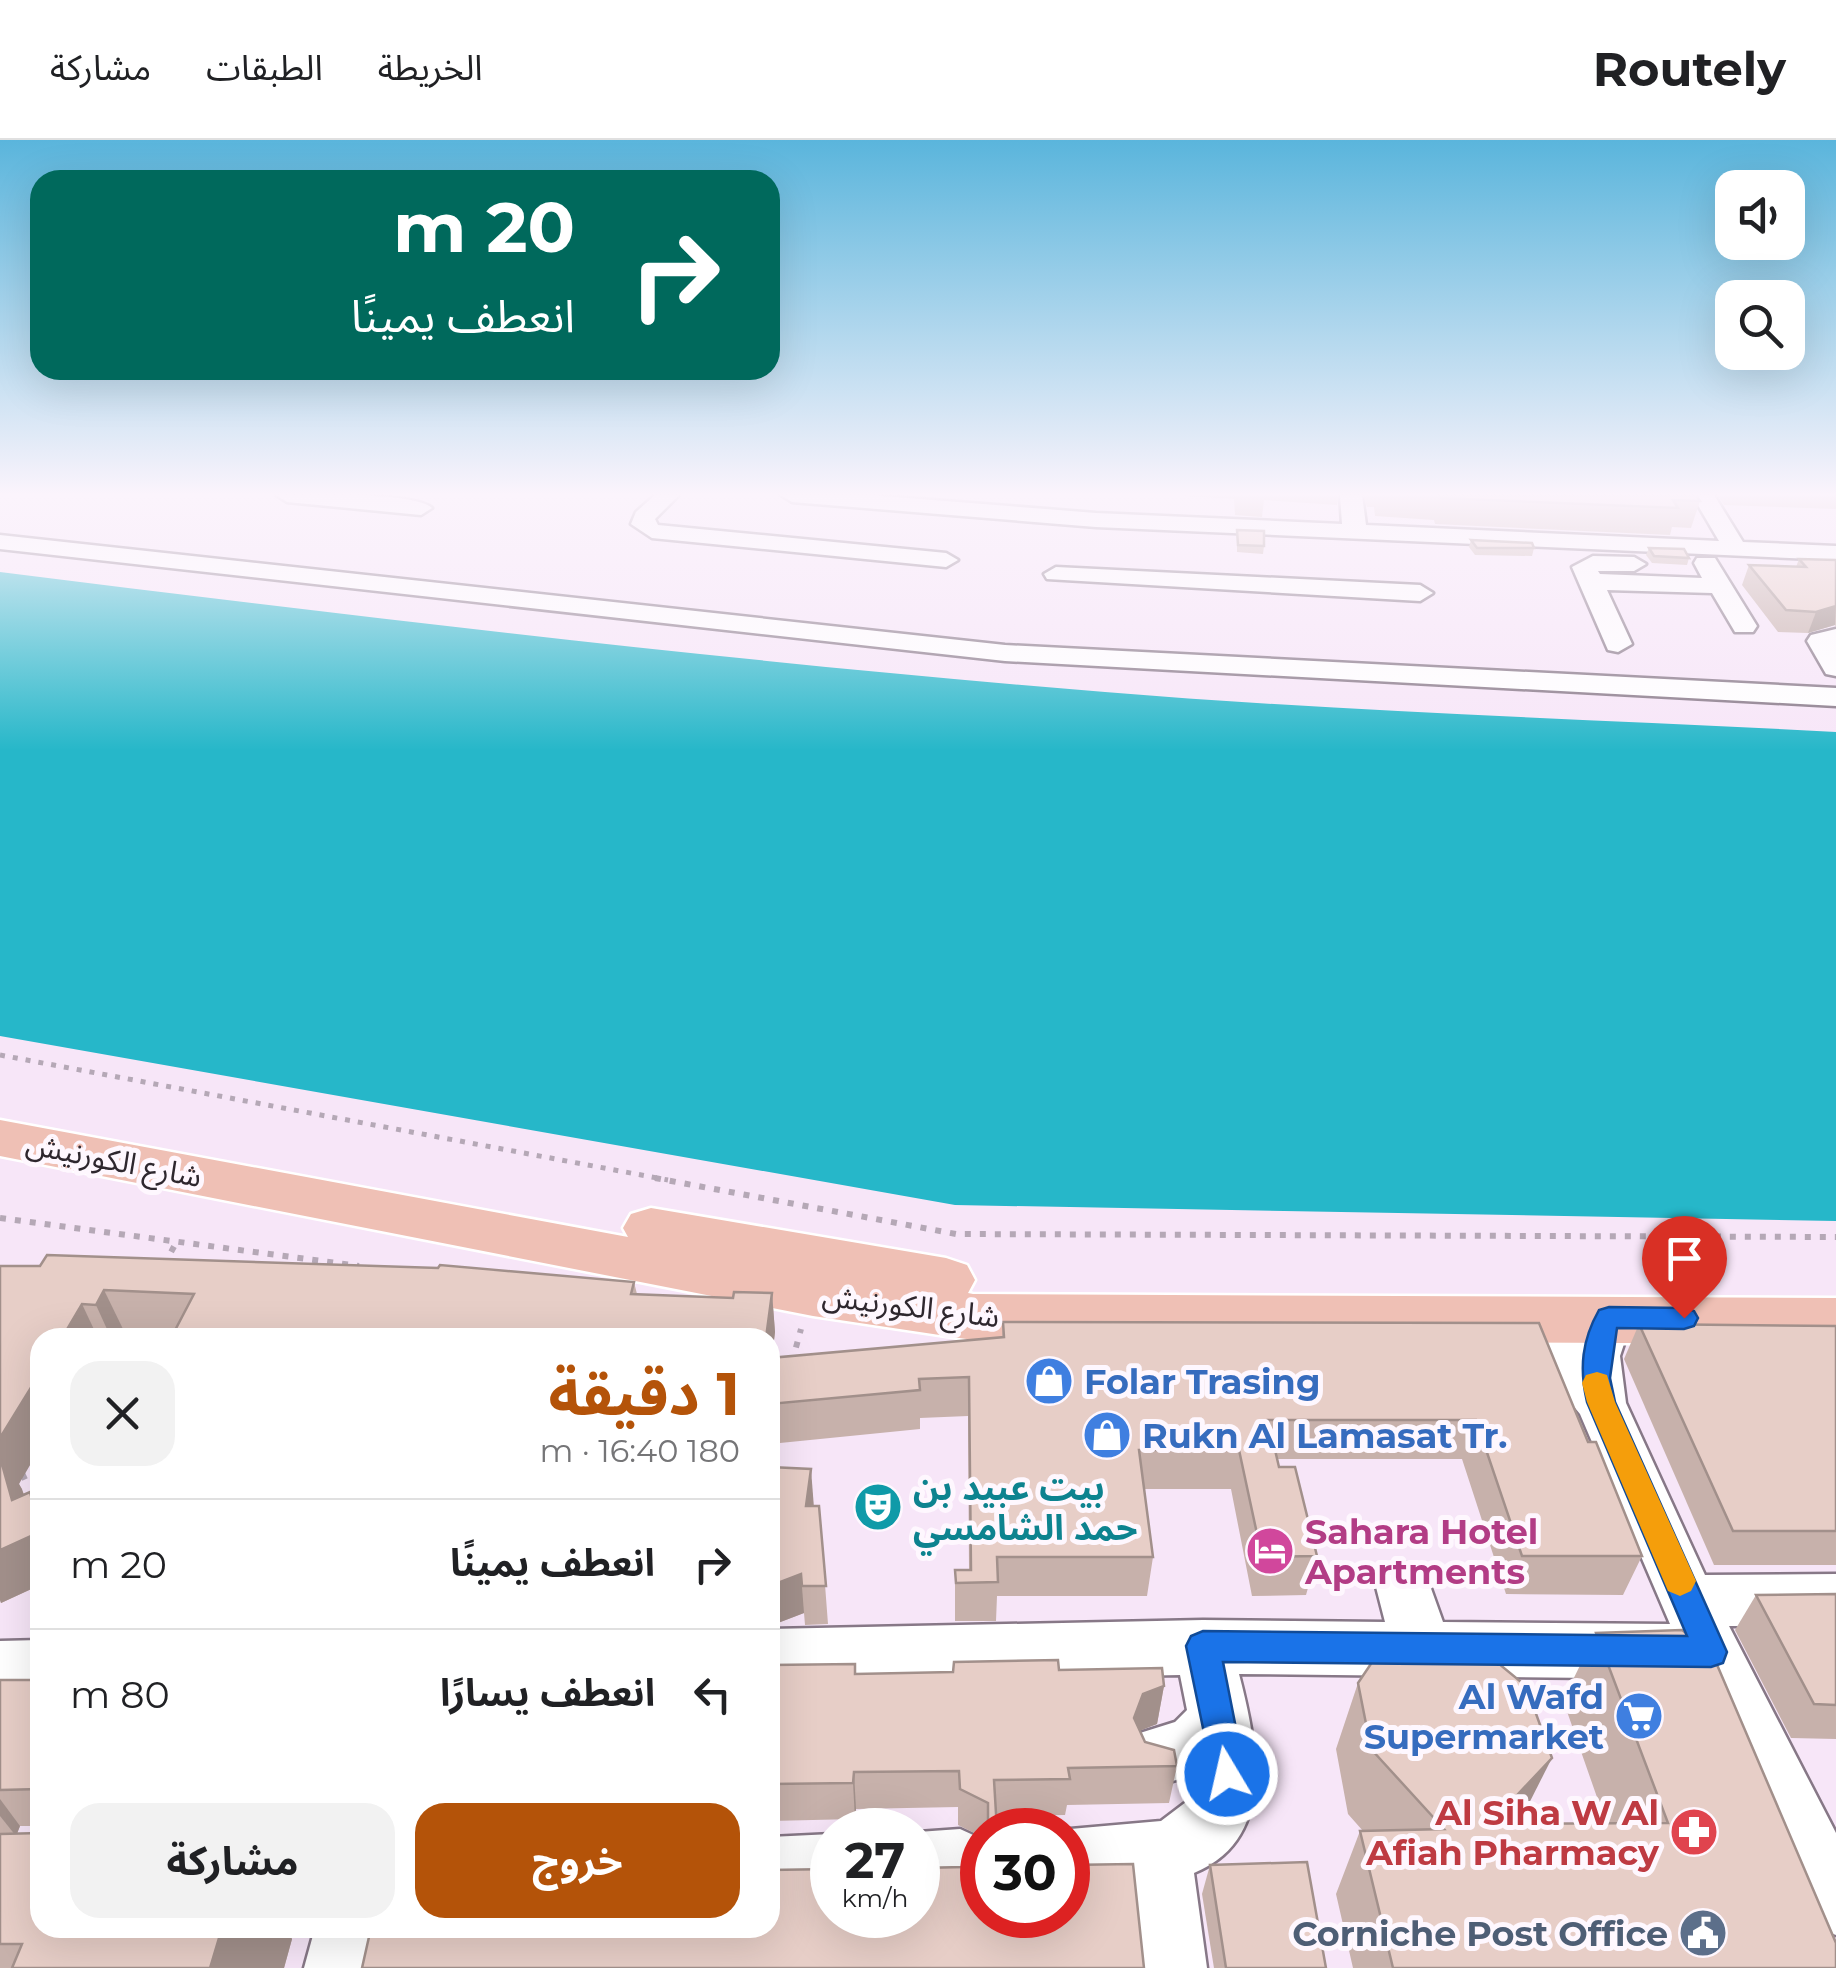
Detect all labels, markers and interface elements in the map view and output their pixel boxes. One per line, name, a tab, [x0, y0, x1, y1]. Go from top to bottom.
text: Routely	[1593, 40, 1786, 98]
text: مشاركة	[50, 46, 151, 89]
text: الطبقات	[206, 46, 323, 89]
text: الخريطة	[378, 46, 483, 89]
map controls	[1715, 170, 1805, 370]
button: sound	[1715, 170, 1805, 260]
text: 20 m	[393, 184, 575, 270]
icon: right	[610, 210, 740, 340]
button: search	[1715, 280, 1805, 370]
text: انعطف يمينًا	[351, 288, 575, 343]
street label: شارع الكورنيش	[22, 1125, 205, 1199]
pin	[1642, 1216, 1727, 1319]
icon: arrive	[1657, 1231, 1712, 1286]
street label: شارع الكورنيش	[820, 1277, 1002, 1339]
shop icon: Folar Trasing	[1023, 1355, 1075, 1407]
text: 1 دقيقة	[549, 1357, 740, 1430]
place label: Folar Trasing	[1084, 1360, 1320, 1403]
button: close	[70, 1361, 175, 1466]
shop icon: Rukn Al Lamasat Tr.	[1081, 1409, 1133, 1461]
place label: Rukn Al Lamasat Tr.	[1142, 1414, 1508, 1457]
text: 180 m · 16:40	[540, 1431, 740, 1470]
place label: بيت عبيد بن حمد الشامسي	[913, 1466, 1138, 1556]
theatre icon: بيت عبيد بن حمد الشامسي	[852, 1481, 904, 1533]
place label: Sahara Hotel Apartments	[1304, 1510, 1538, 1593]
hotel icon: Sahara Hotel Apartments	[1244, 1525, 1296, 1577]
icon: right	[685, 1537, 740, 1592]
text: انعطف يمينًا	[450, 1539, 655, 1586]
text: 20 m	[70, 1541, 167, 1588]
icon: left	[685, 1667, 740, 1722]
text: انعطف يسارًا	[440, 1669, 655, 1716]
text: 80 m	[70, 1671, 170, 1718]
place label: Al Wafd Supermarket	[1364, 1675, 1604, 1758]
supermarket icon: Al Wafd Supermarket	[1613, 1690, 1665, 1742]
position arrow	[1175, 1722, 1279, 1826]
place label: Al Siha W Al Afiah Pharmacy	[1365, 1791, 1660, 1874]
button: مشاركة	[70, 1803, 395, 1918]
button: خروج	[415, 1803, 740, 1918]
pharmacy icon: Al Siha W Al Afiah Pharmacy	[1668, 1806, 1720, 1858]
speed limit sign: 30	[960, 1808, 1090, 1938]
text: 27	[845, 1830, 905, 1891]
text: km/h	[842, 1883, 908, 1913]
public building icon: Corniche Post Office	[1677, 1907, 1729, 1959]
place label: Corniche Post Office	[1292, 1912, 1668, 1955]

